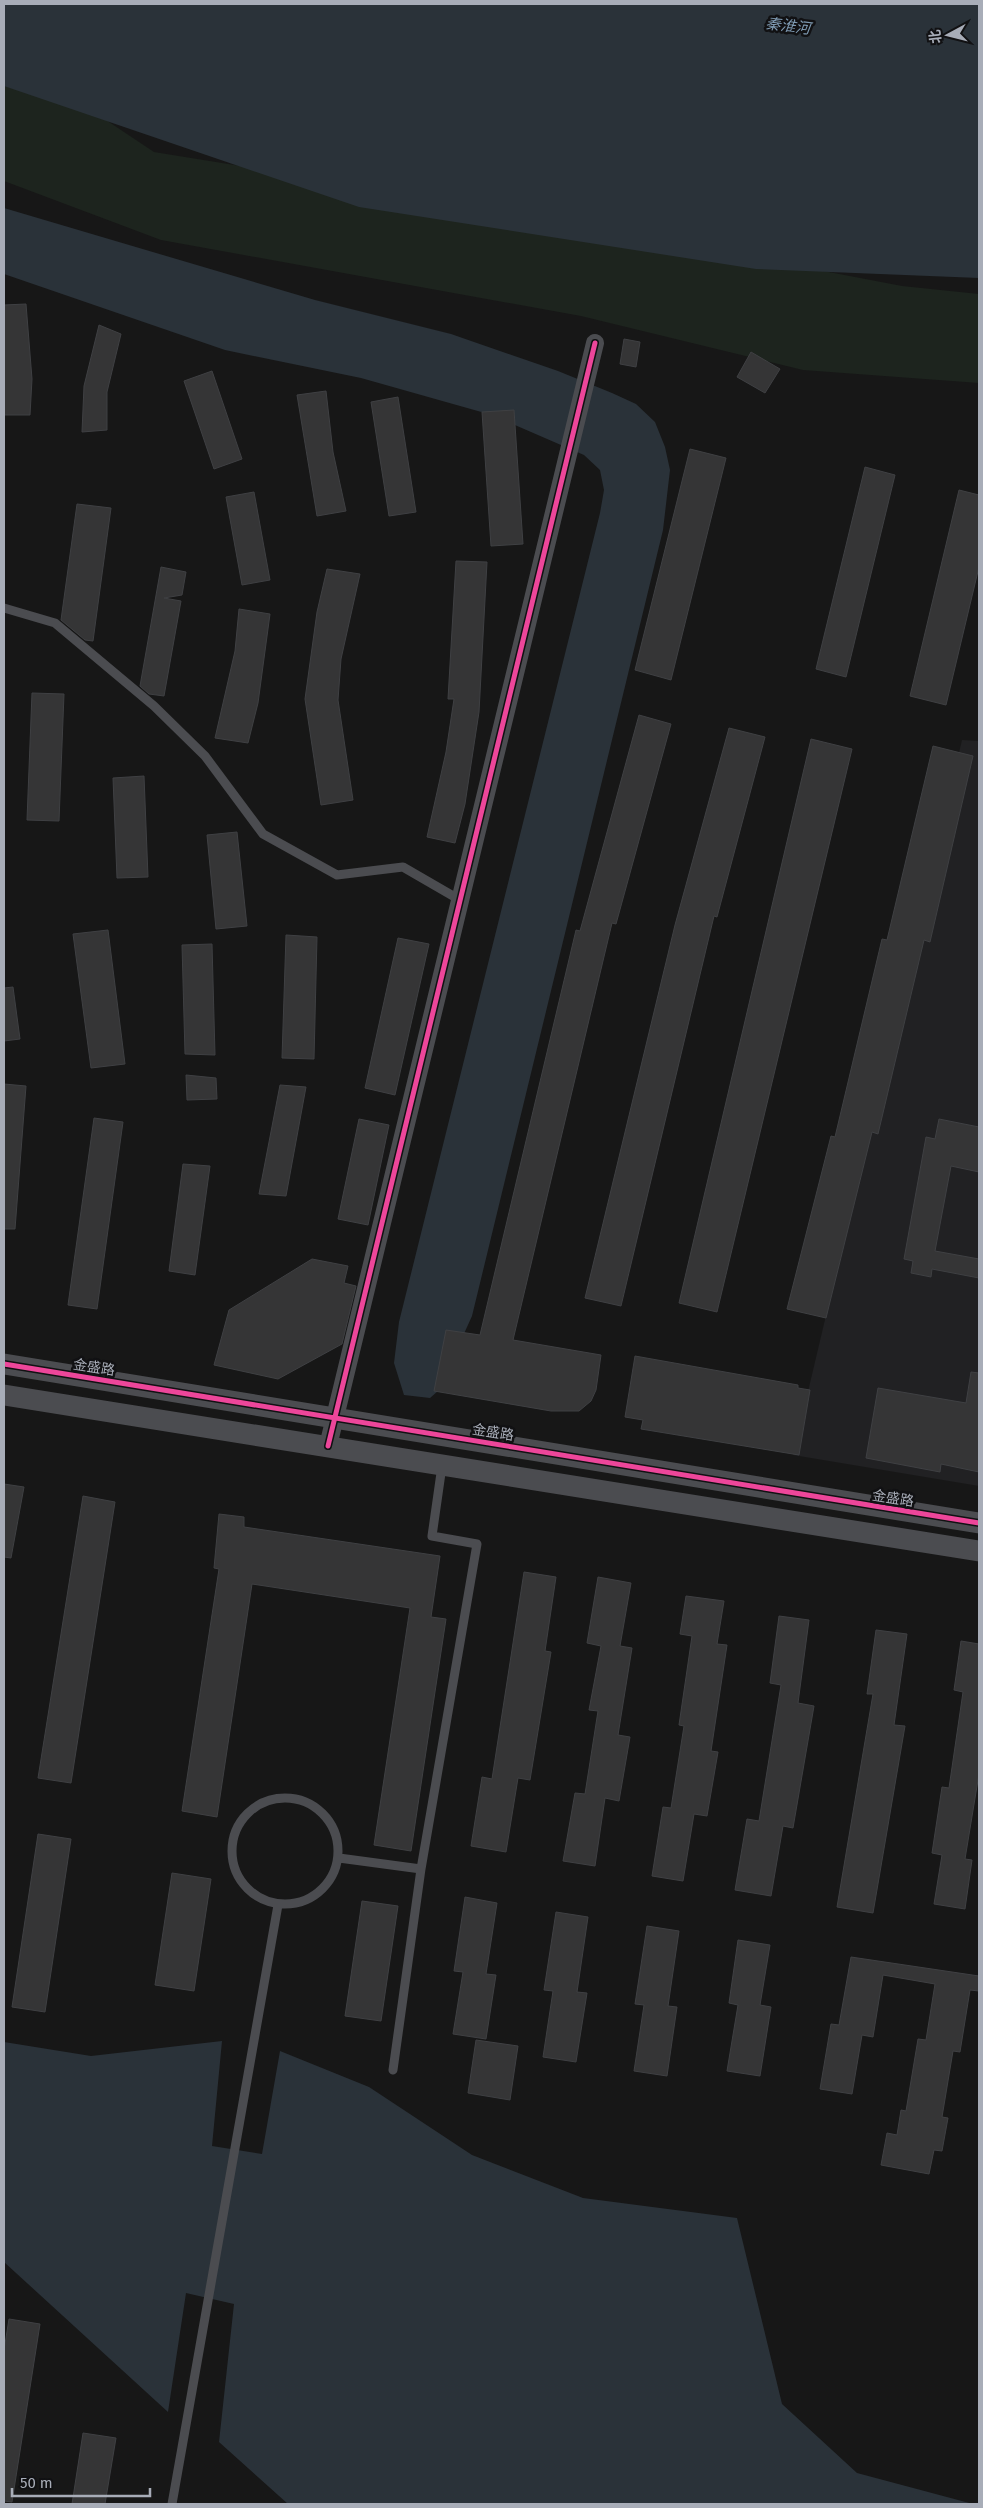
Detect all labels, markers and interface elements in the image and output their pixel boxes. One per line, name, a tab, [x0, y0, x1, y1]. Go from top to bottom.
north arrow	[923, 10, 973, 60]
water label: 秦淮河	[765, 14, 814, 38]
text: 北	[926, 29, 945, 45]
street label: 金盛路	[72, 1356, 116, 1379]
street label: 金盛路	[471, 1421, 515, 1444]
street label: 金盛路	[871, 1487, 915, 1510]
scale bar	[12, 2466, 150, 2498]
text: 50 m	[20, 2474, 53, 2492]

